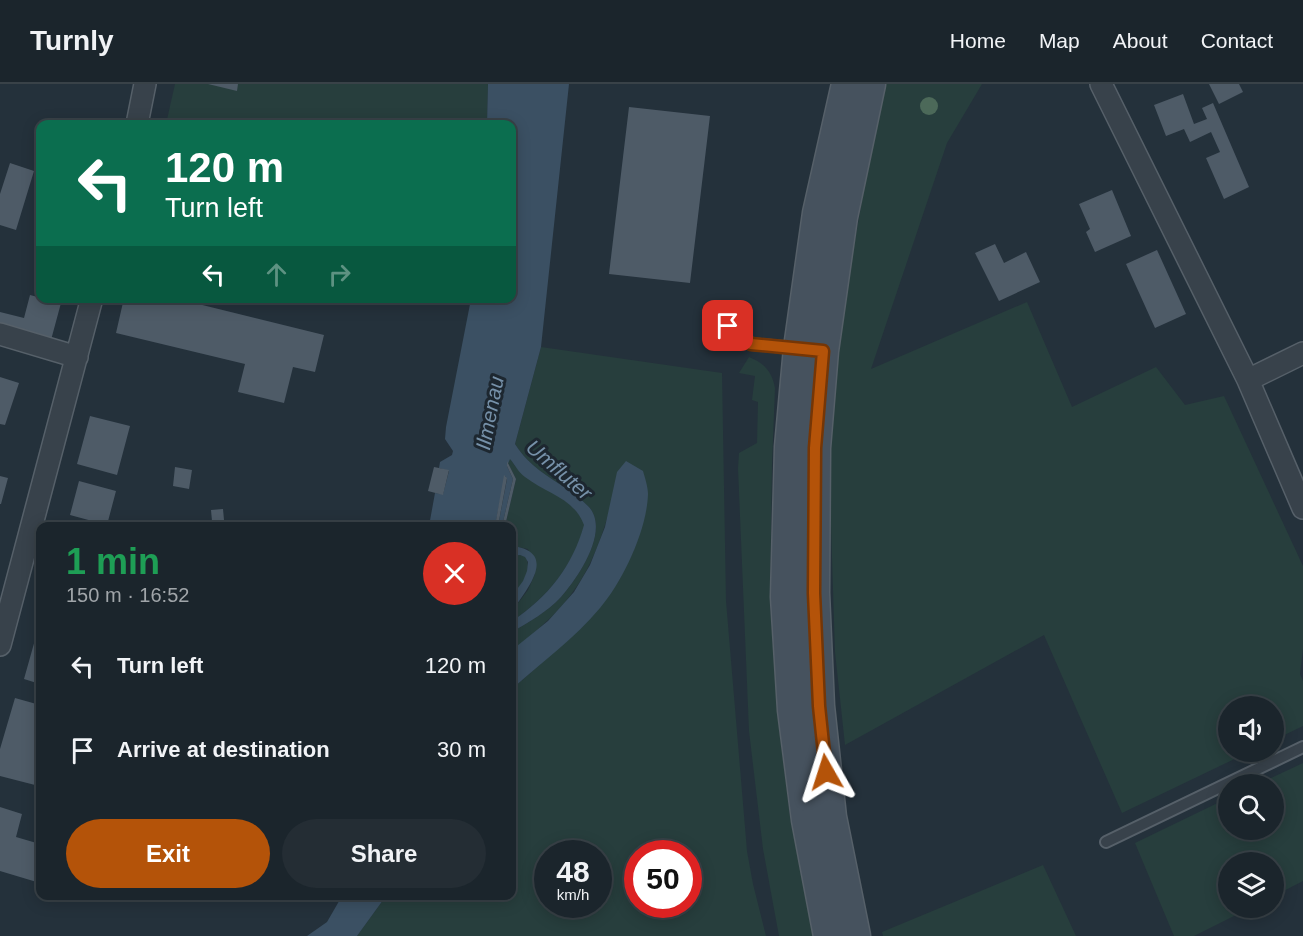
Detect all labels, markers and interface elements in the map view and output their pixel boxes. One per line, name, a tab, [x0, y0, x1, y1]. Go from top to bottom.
text: Turnly	[30, 25, 113, 56]
text: Home	[950, 29, 1006, 52]
text: Map	[1039, 29, 1080, 52]
text: About	[1113, 29, 1168, 52]
text: Contact	[1201, 29, 1273, 52]
icon: left	[66, 144, 144, 222]
text: 120 m	[165, 144, 284, 191]
text: Turn left	[165, 193, 263, 223]
icon: left	[197, 258, 230, 291]
icon: ahead	[260, 258, 293, 291]
icon: right	[323, 258, 356, 291]
pin	[702, 300, 753, 351]
icon: arrive	[711, 309, 744, 342]
water label: Ilmenau	[471, 374, 508, 452]
water label: Umfluter	[522, 435, 598, 505]
text: 1 min	[66, 541, 160, 582]
button: close	[423, 542, 486, 605]
text: 150 m · 16:52	[66, 584, 189, 606]
icon: left	[66, 650, 99, 683]
text: Turn left	[117, 653, 203, 678]
text: 120 m	[425, 653, 486, 678]
map controls	[1218, 696, 1284, 918]
button: sound	[1218, 696, 1284, 762]
icon: arrive	[66, 734, 99, 767]
text: Arrive at destination	[117, 737, 330, 762]
text: 30 m	[437, 737, 486, 762]
position arrow	[794, 740, 858, 804]
button: search	[1218, 774, 1284, 840]
button: Exit	[66, 819, 270, 888]
button: Share	[282, 819, 486, 888]
speed limit sign: 50	[624, 840, 702, 918]
button: layers	[1218, 852, 1284, 918]
text: 48	[556, 855, 590, 888]
text: km/h	[557, 886, 589, 903]

